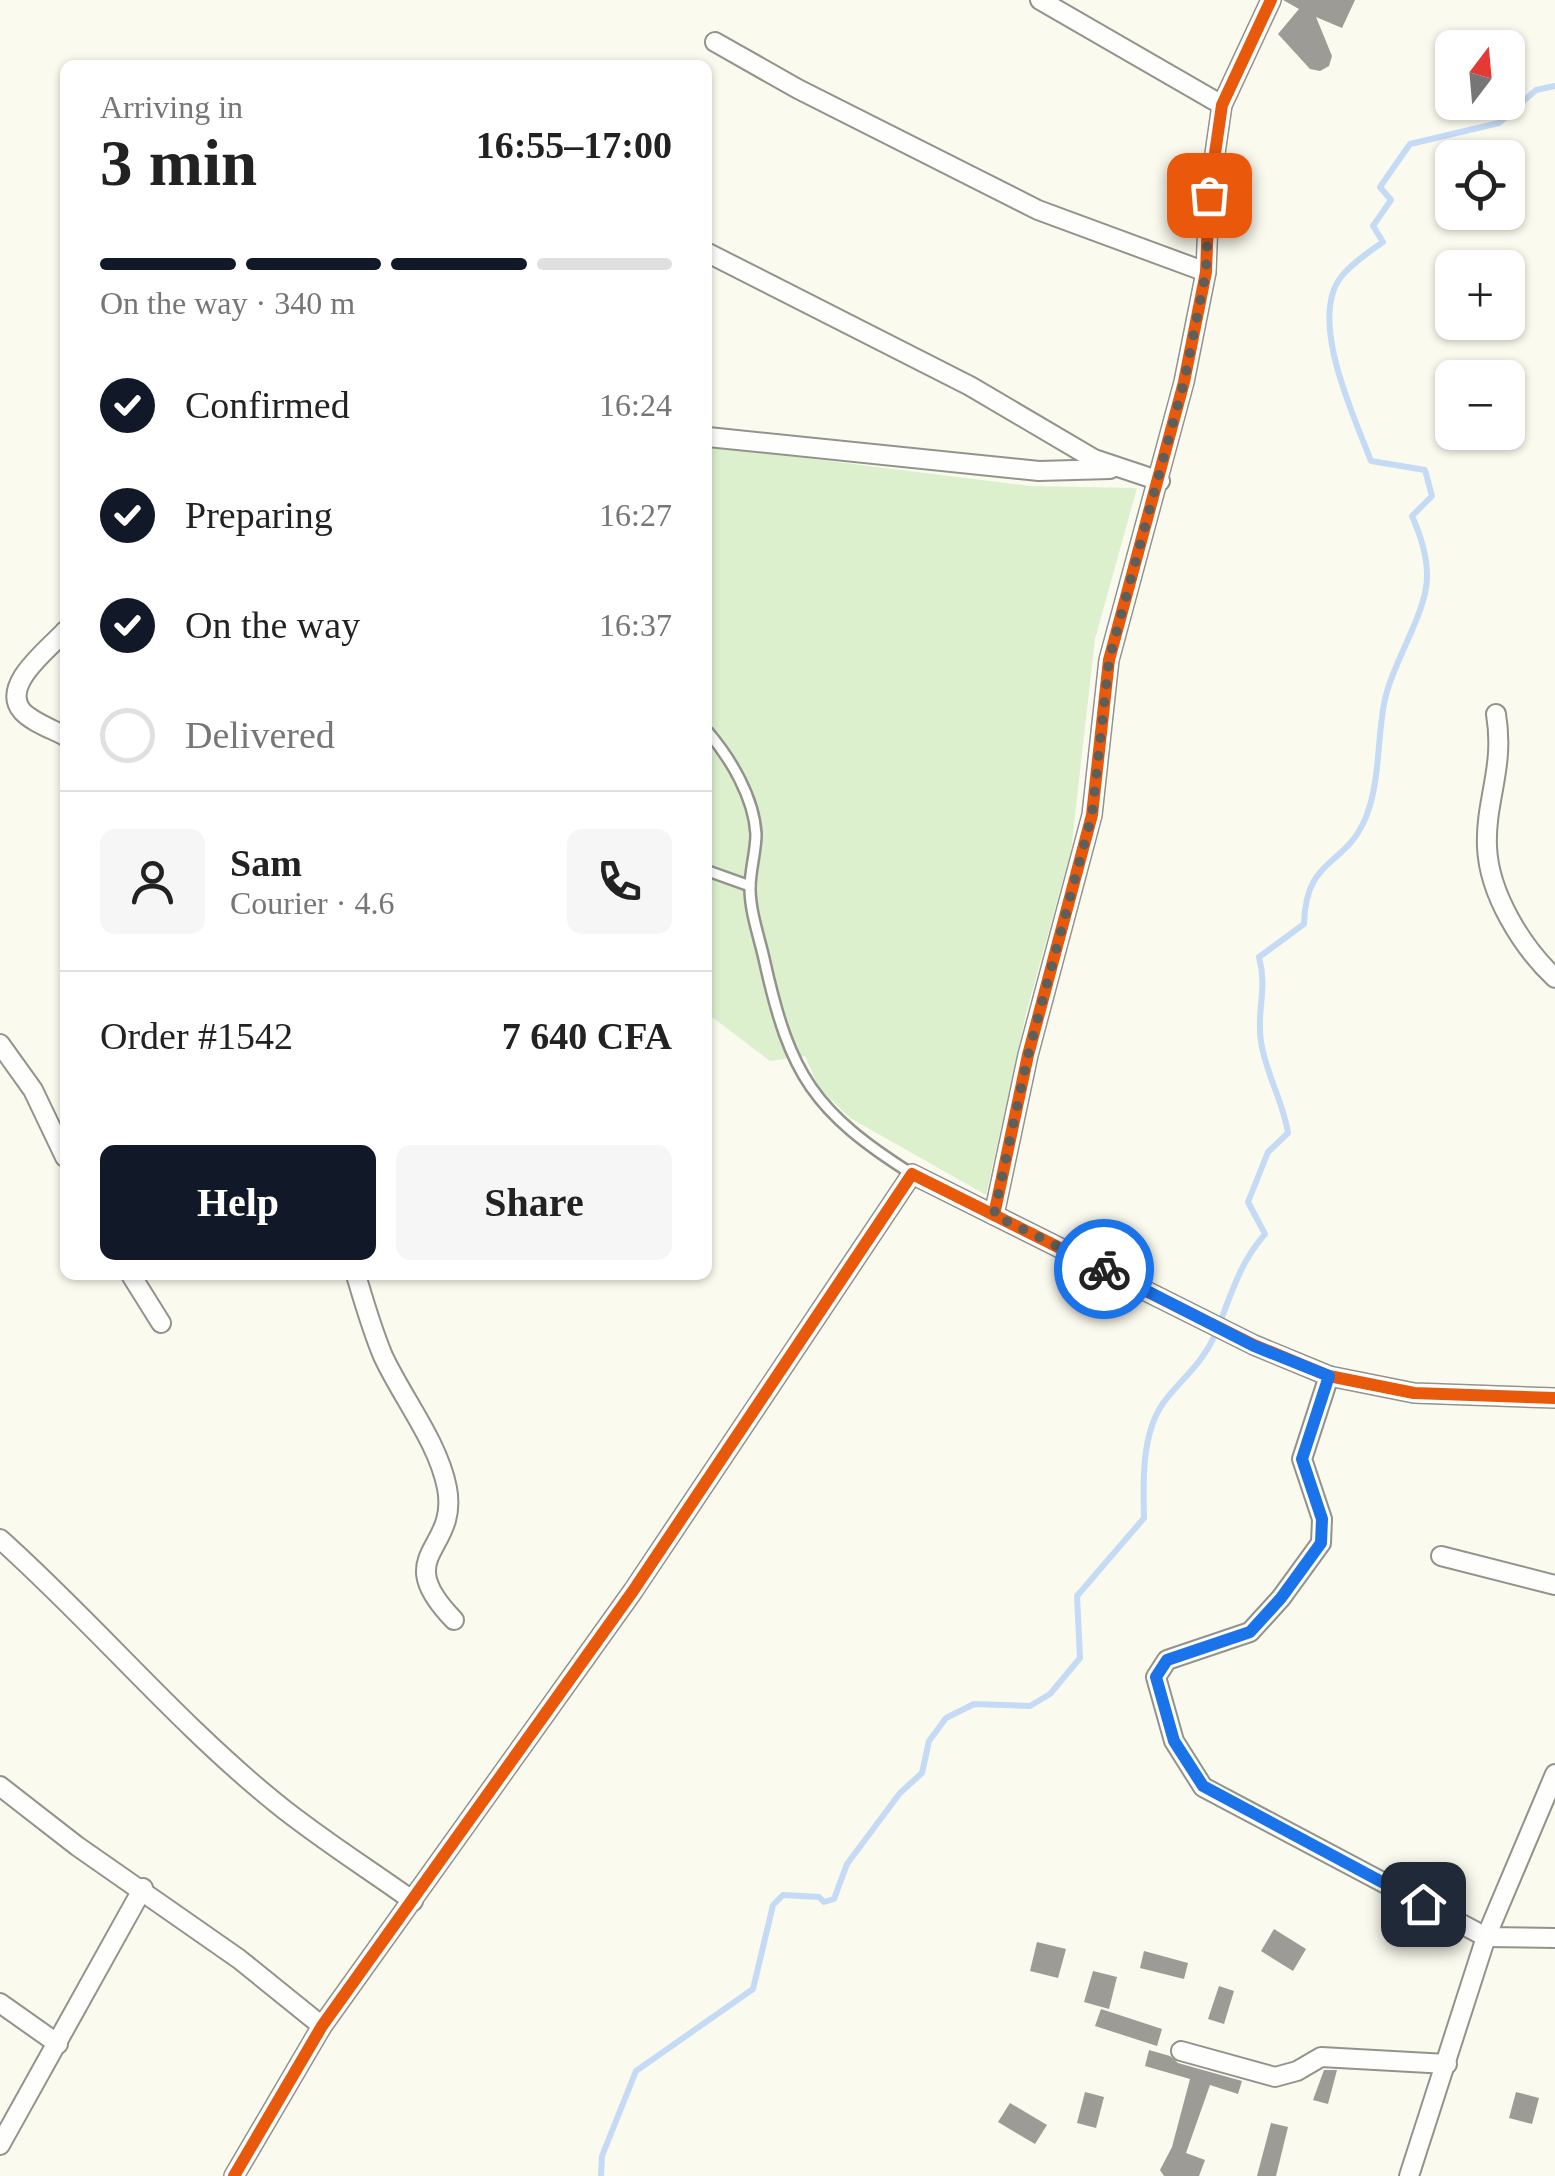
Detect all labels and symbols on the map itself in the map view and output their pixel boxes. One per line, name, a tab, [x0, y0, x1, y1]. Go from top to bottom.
north arrow	[1435, 30, 1525, 120]
pin	[1167, 153, 1252, 238]
courier	[1054, 1219, 1154, 1319]
pin	[1381, 1862, 1466, 1947]

